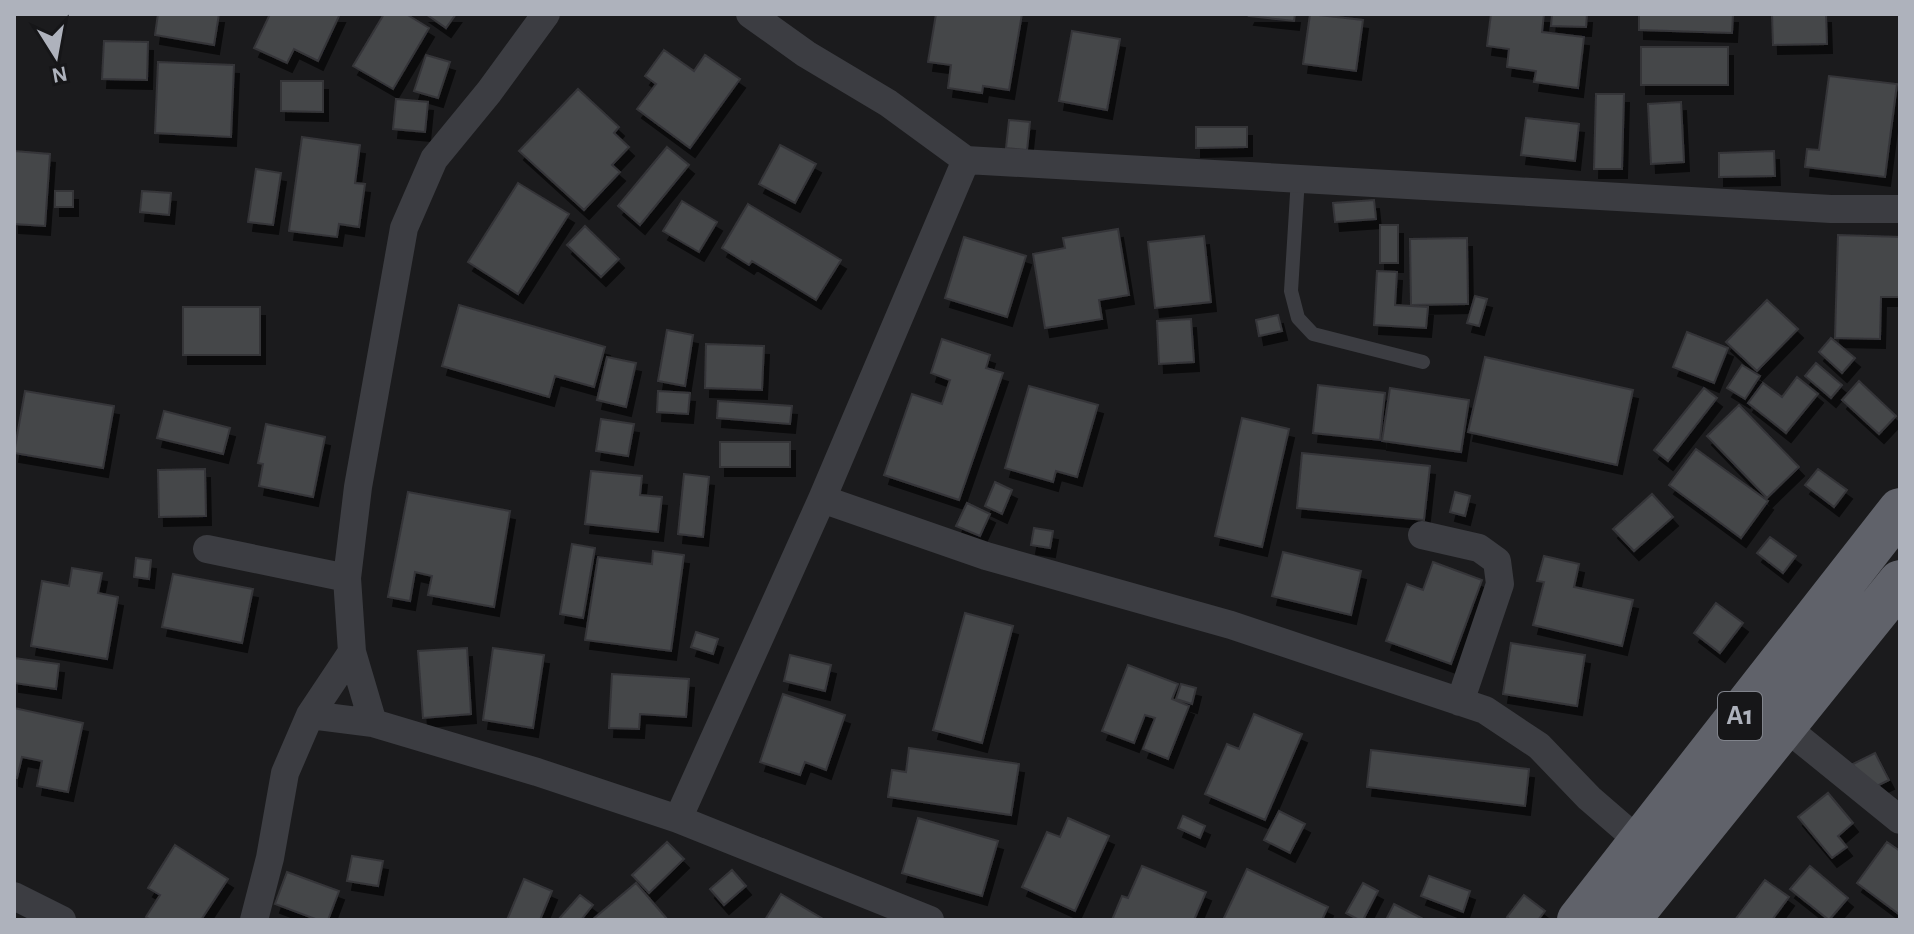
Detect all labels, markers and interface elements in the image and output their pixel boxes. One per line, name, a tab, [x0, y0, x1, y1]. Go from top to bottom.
north arrow	[16, 16, 96, 96]
text: N	[50, 62, 69, 87]
road number: A1	[1718, 692, 1762, 740]

